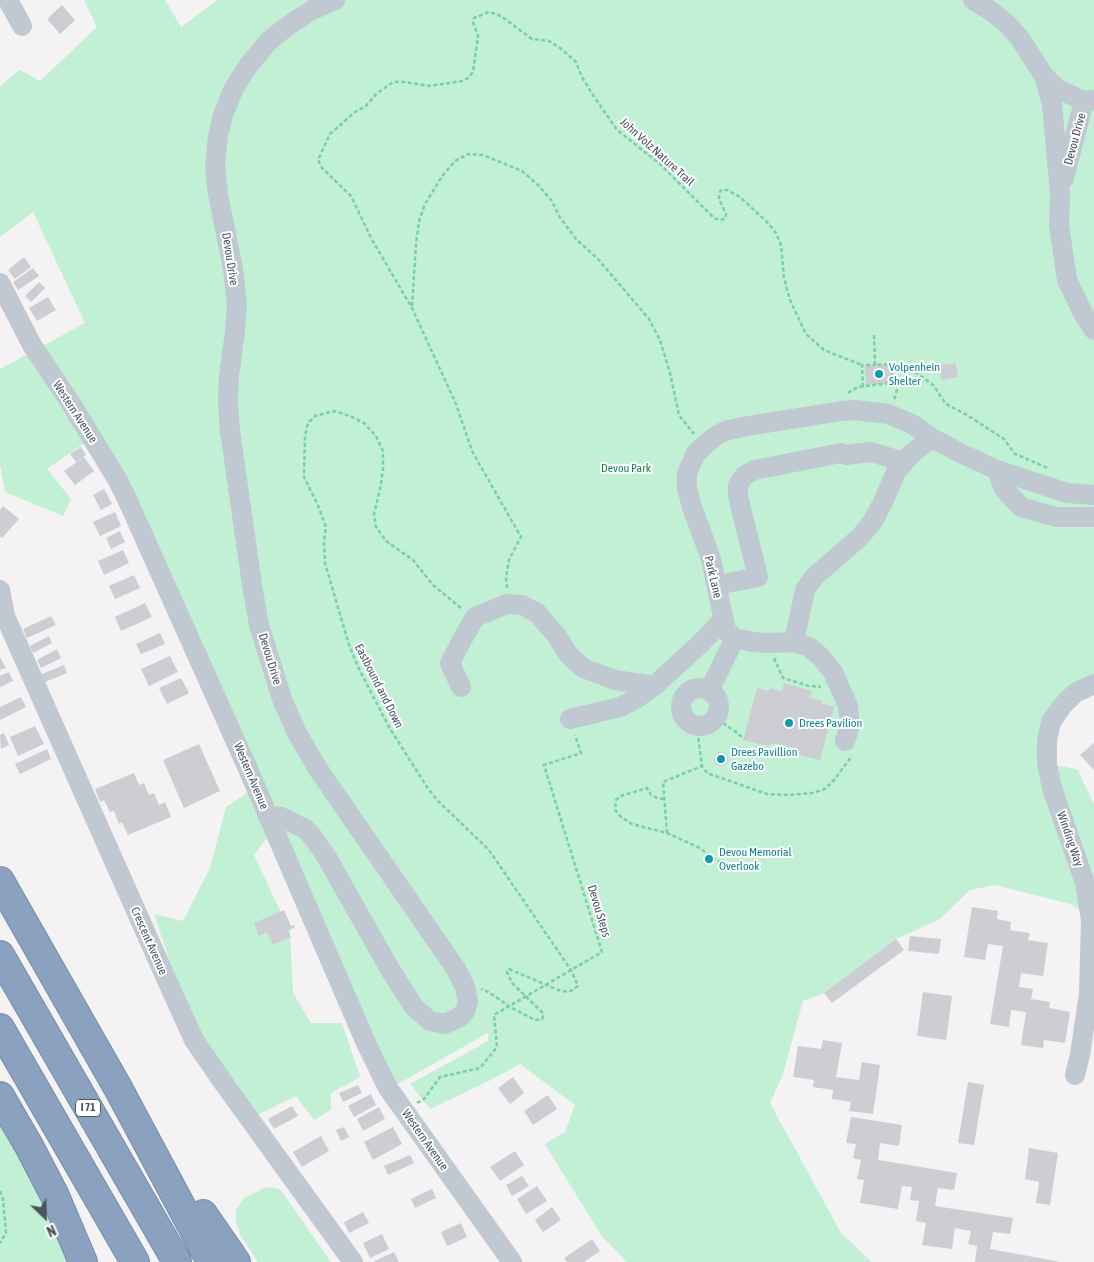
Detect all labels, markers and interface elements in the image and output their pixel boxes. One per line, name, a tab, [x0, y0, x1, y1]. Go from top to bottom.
street label: Devou Drive	[1061, 111, 1089, 167]
street label: John Volz Nature Trail	[617, 115, 697, 189]
street label: Devou Drive	[219, 232, 241, 286]
place label: Volpenhein Shelter	[889, 360, 940, 388]
marker: Volpenhein Shelter	[873, 368, 885, 380]
street label: Western Avenue	[50, 378, 100, 446]
park label: Devou Park	[601, 461, 651, 475]
street label: Park Lane	[701, 554, 725, 600]
street label: Devou Drive	[255, 631, 285, 687]
street label: Eastbound and Down	[352, 641, 406, 731]
place label: Drees Pavilion	[799, 716, 862, 730]
marker: Drees Pavilion	[783, 717, 795, 729]
street label: Western Avenue	[230, 740, 272, 812]
place label: Drees Pavillion Gazebo	[731, 745, 797, 773]
marker: Drees Pavillion Gazebo	[715, 753, 727, 765]
street label: Winding Way	[1054, 810, 1086, 868]
place label: Devou Memorial Overlook	[719, 845, 792, 873]
marker: Devou Memorial Overlook	[703, 853, 715, 865]
street label: Devou Steps	[584, 883, 614, 939]
street label: Crescent Avenue	[128, 905, 170, 977]
road number: I 71	[76, 1100, 100, 1116]
street label: Western Avenue	[399, 1107, 451, 1173]
north arrow	[20, 1192, 70, 1242]
text: N	[44, 1222, 58, 1240]

